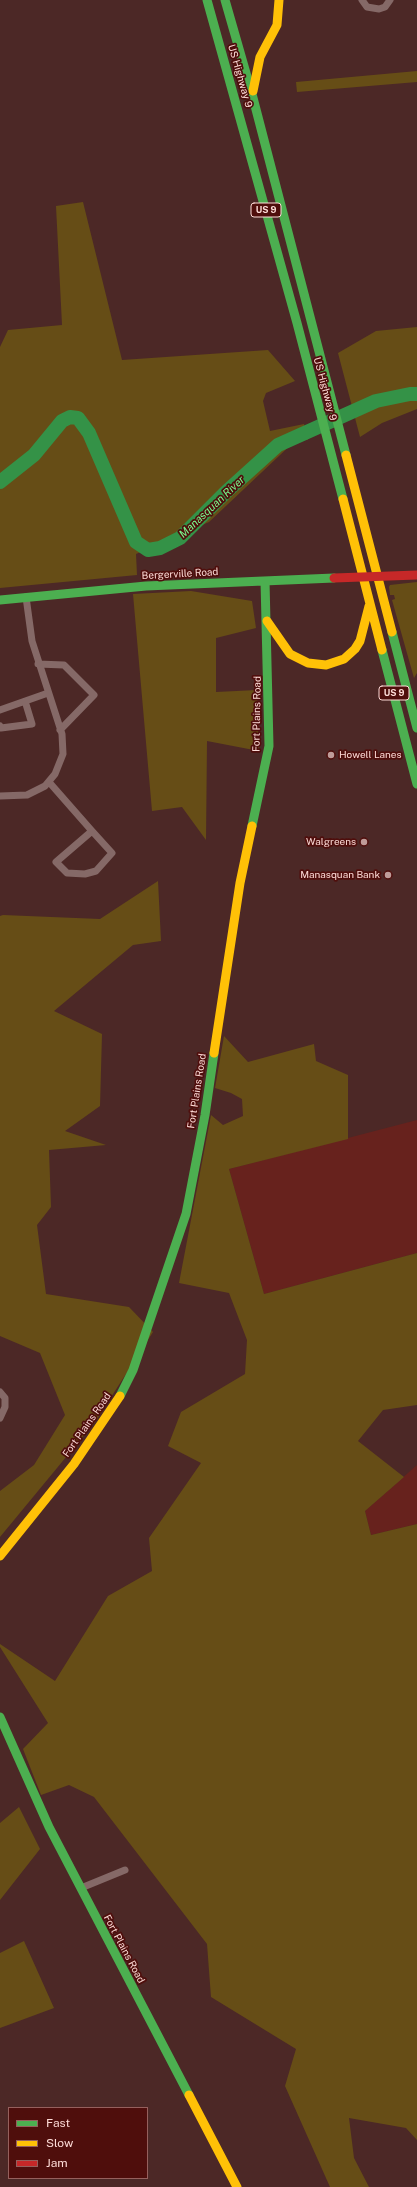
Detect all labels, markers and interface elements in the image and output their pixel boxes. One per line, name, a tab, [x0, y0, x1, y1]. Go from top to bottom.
street label: US Highway 9	[225, 43, 255, 109]
road number: US 9	[251, 203, 281, 217]
street label: US Highway 9	[311, 356, 339, 422]
water label: Manasquan River	[177, 473, 247, 541]
street label: Bergerville Road	[141, 566, 219, 582]
street label: Fort Plains Road	[250, 676, 264, 752]
road number: US 9	[379, 686, 409, 700]
place label: Howell Lanes	[339, 749, 401, 761]
marker: Howell Lanes	[326, 750, 336, 760]
place label: Walgreens	[306, 836, 356, 848]
marker: Walgreens	[359, 837, 369, 847]
place label: Manasquan Bank	[300, 869, 380, 881]
marker: Manasquan Bank	[383, 870, 393, 880]
street label: Fort Plains Road	[185, 1053, 209, 1129]
street label: Fort Plains Road	[60, 1390, 114, 1460]
street label: Fort Plains Road	[101, 1913, 147, 1985]
legend	[8, 2107, 148, 2179]
text: Fast	[46, 2116, 70, 2130]
text: Slow	[46, 2136, 73, 2150]
text: Jam	[46, 2156, 68, 2170]

